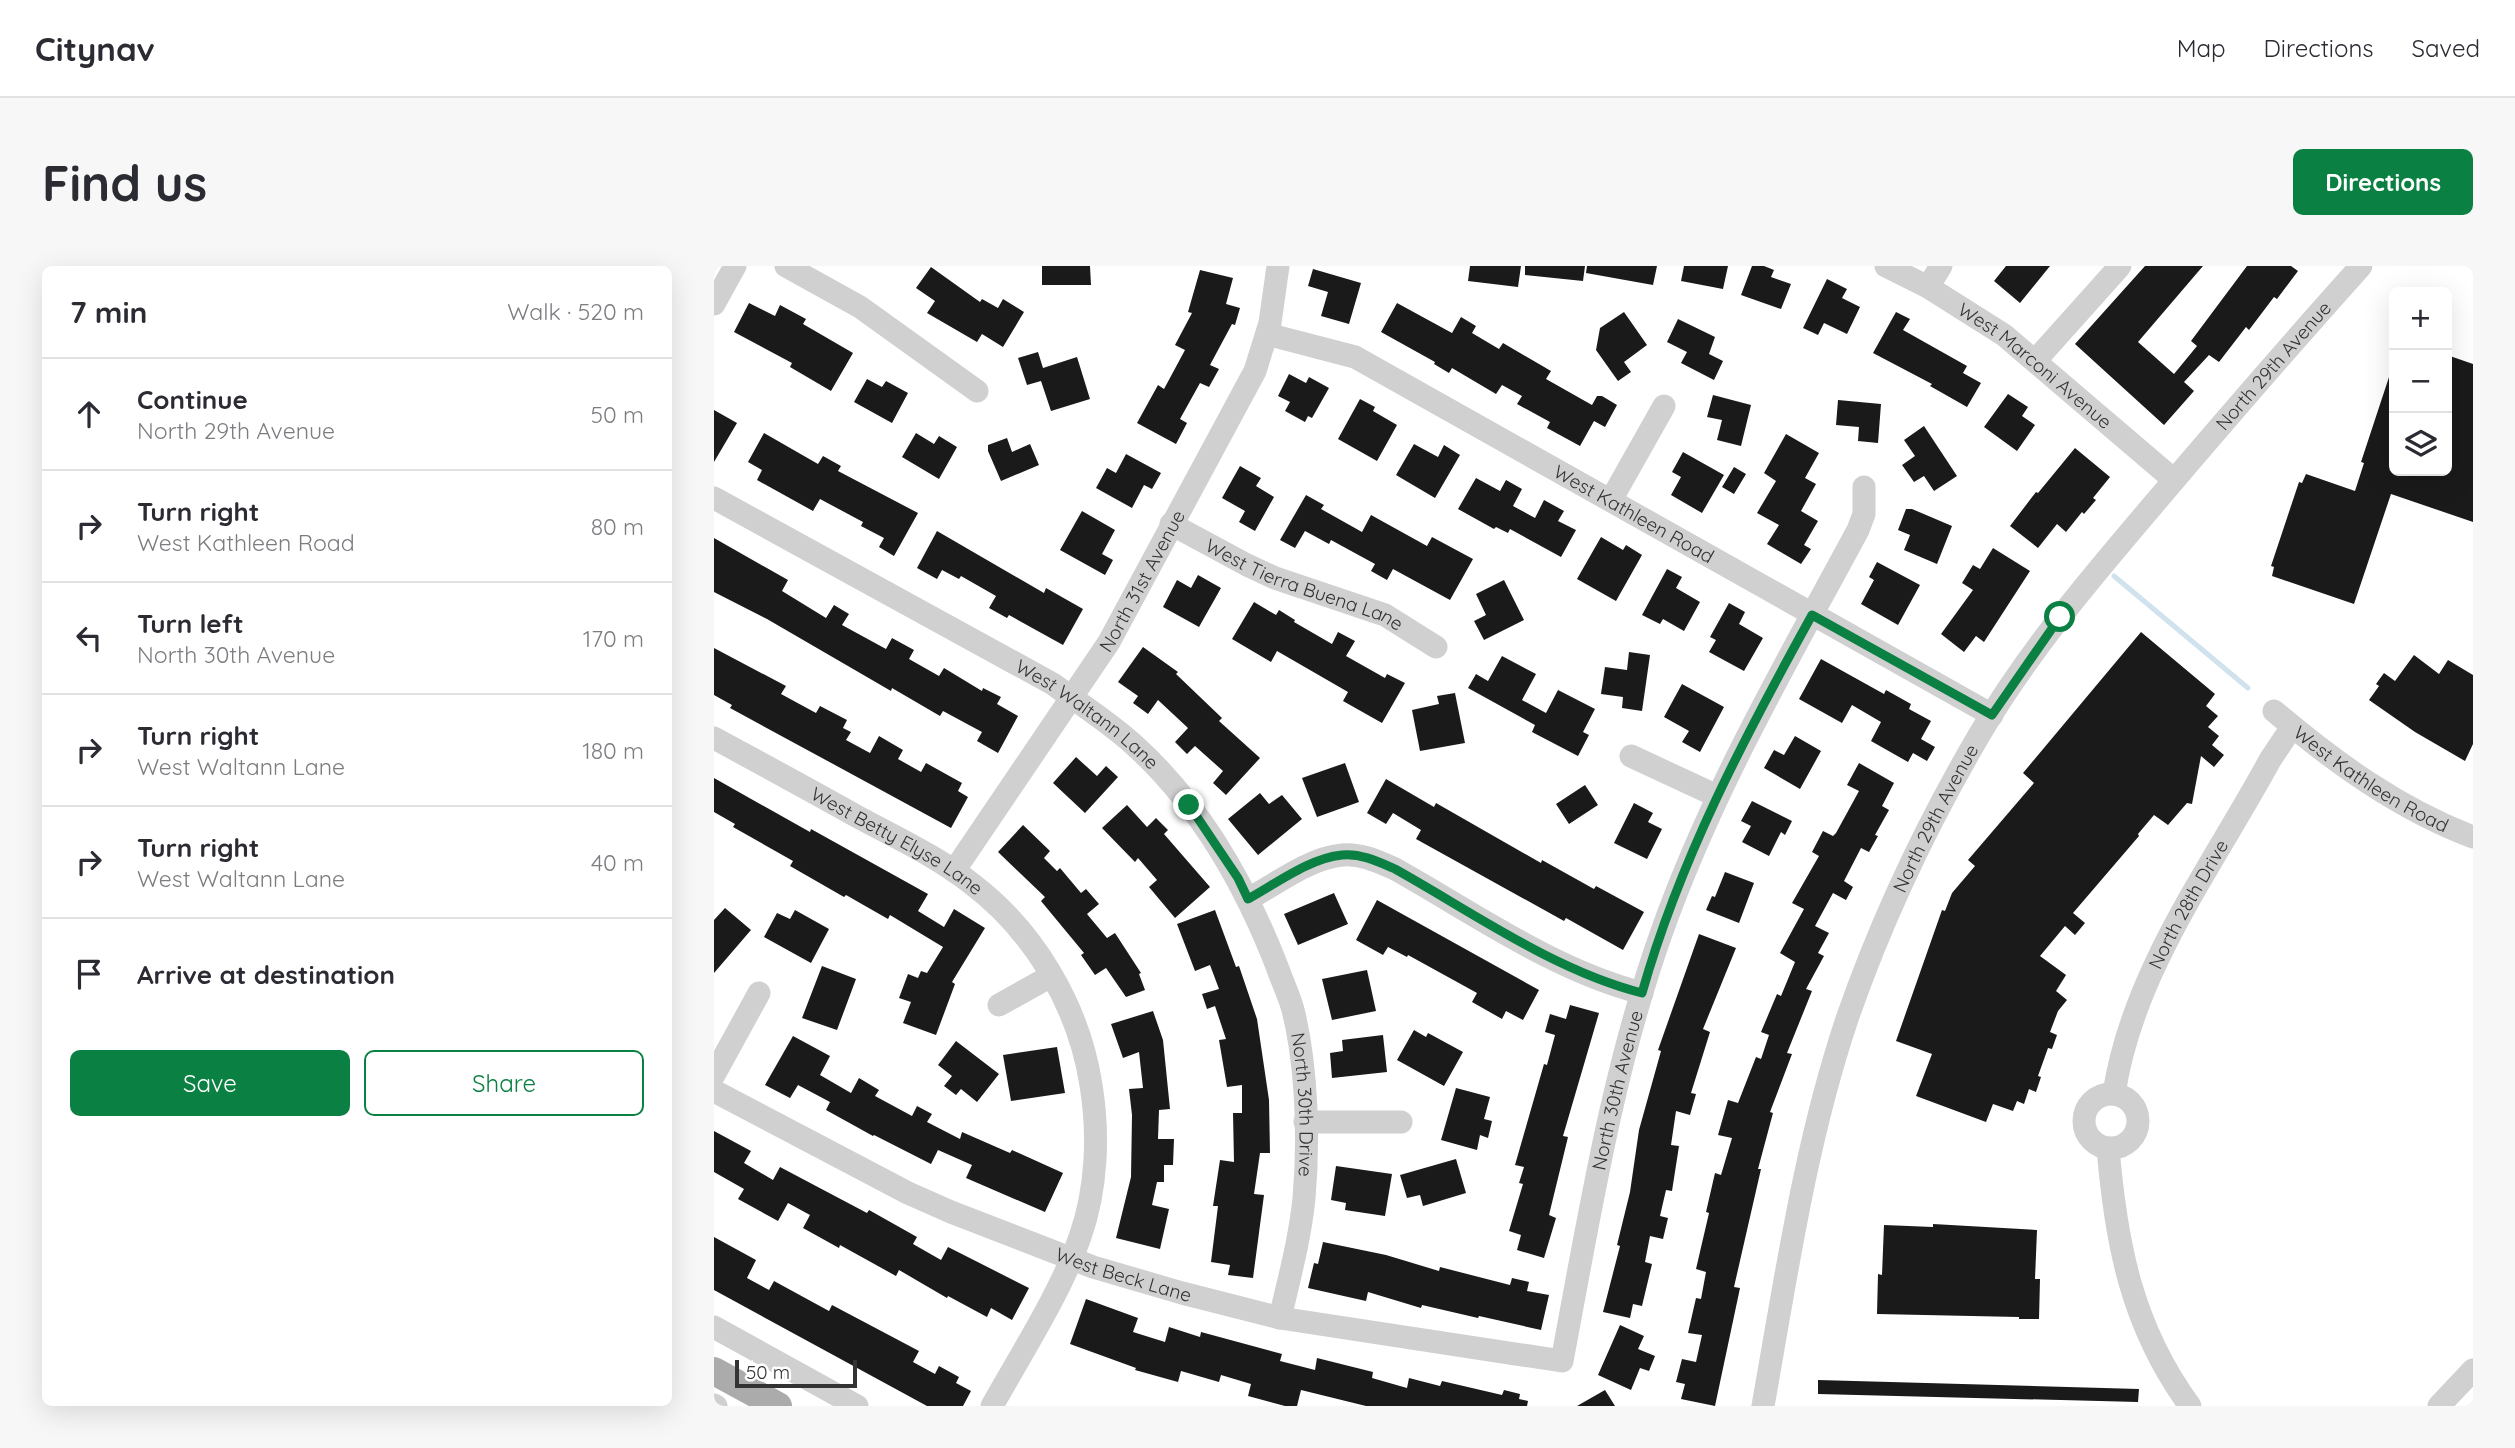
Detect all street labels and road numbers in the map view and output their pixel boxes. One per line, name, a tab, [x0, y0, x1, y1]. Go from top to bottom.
street label: North 29th Avenue	[2210, 296, 2336, 435]
street label: West Marconi Avenue	[1954, 297, 2117, 434]
street label: West Kathleen Road	[1550, 459, 1718, 568]
street label: North 31st Avenue	[1094, 506, 1190, 656]
street label: West Tierra Buena Lane	[1201, 533, 1408, 636]
street label: West Waltann Lane	[1012, 654, 1164, 774]
street label: West Kathleen Road	[2289, 720, 2452, 837]
street label: North 29th Avenue	[1887, 740, 1983, 896]
street label: West Betty Elyse Lane	[807, 781, 988, 900]
street label: North 28th Drive	[2143, 835, 2233, 973]
street label: North 30th Avenue	[1586, 1007, 1648, 1172]
street label: North 30th Drive	[1286, 1031, 1319, 1177]
street label: West Beck Lane	[1052, 1242, 1194, 1307]

